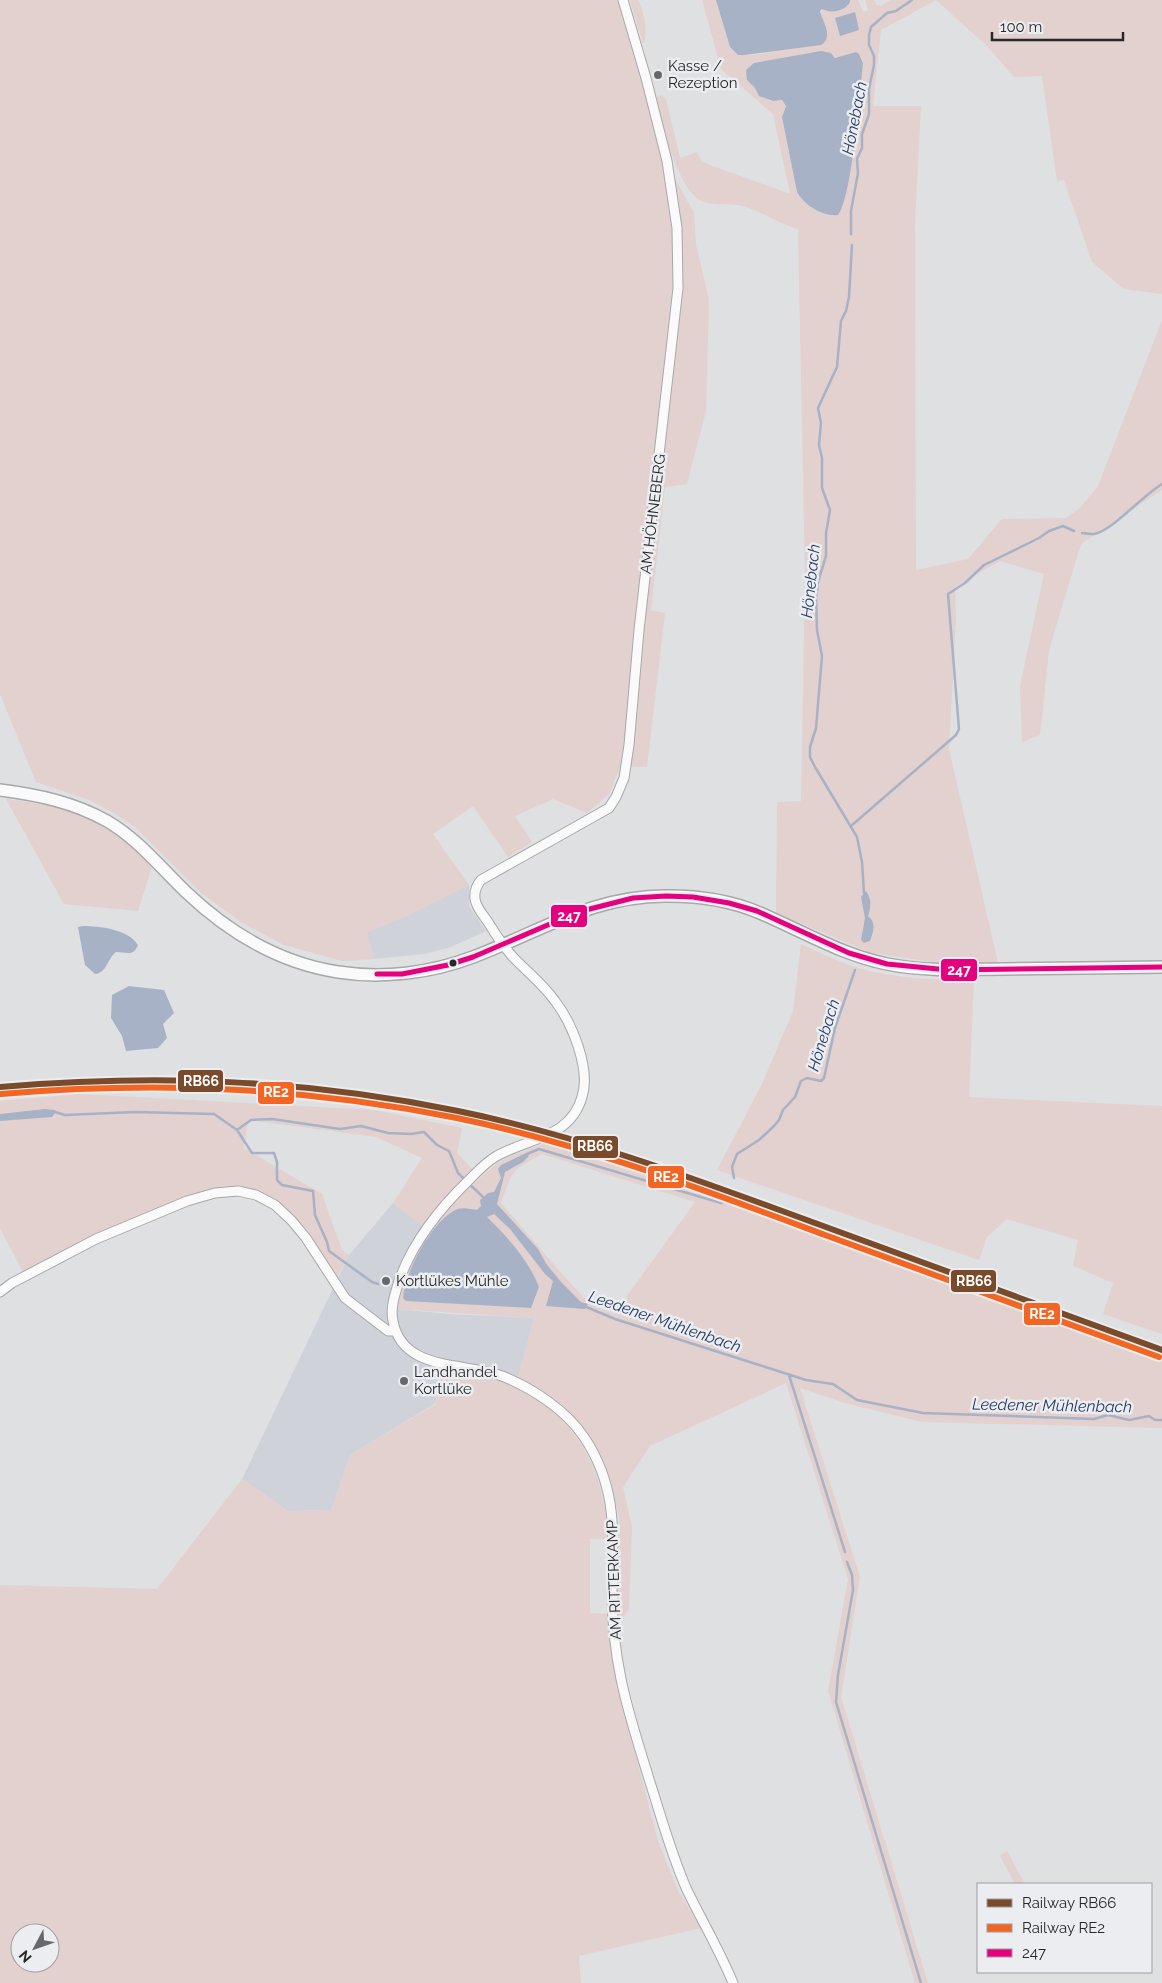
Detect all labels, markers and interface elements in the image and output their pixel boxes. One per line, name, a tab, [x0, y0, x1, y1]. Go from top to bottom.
scale bar	[992, 10, 1123, 42]
text: 100 m	[1000, 18, 1042, 36]
place label: Kasse / Rezeption	[668, 57, 737, 92]
marker: Kasse / Rezeption	[652, 69, 664, 81]
water label: Hönebach	[838, 80, 871, 156]
street label: AM HÖHNEBERG	[636, 453, 669, 575]
water label: Hönebach	[797, 543, 824, 619]
line badge: 247	[550, 904, 588, 928]
text: 247	[557, 908, 581, 924]
unlabelled marker	[448, 958, 458, 968]
line badge: 247	[940, 958, 978, 982]
text: 247	[947, 962, 971, 978]
water label: Hönebach	[804, 997, 843, 1073]
line badge: RB66	[177, 1069, 224, 1093]
text: RB66	[183, 1073, 219, 1089]
line badge: RE2	[257, 1081, 295, 1105]
text: RE2	[263, 1084, 289, 1100]
line badge: RB66	[572, 1135, 619, 1159]
text: RB66	[577, 1138, 613, 1154]
line badge: RE2	[647, 1165, 685, 1189]
text: RE2	[653, 1169, 679, 1185]
line badge: RB66	[950, 1269, 997, 1293]
place label: Kortlükes Mühle	[396, 1272, 509, 1290]
text: RB66	[956, 1273, 992, 1289]
marker: Kortlükes Mühle	[380, 1275, 392, 1287]
water label: Leedener Mühlenbach	[586, 1286, 744, 1357]
line badge: RE2	[1023, 1302, 1061, 1326]
text: RE2	[1029, 1306, 1055, 1322]
place label: Landhandel Kortlüke	[414, 1363, 498, 1398]
marker: Landhandel Kortlüke	[398, 1375, 410, 1387]
water label: Leedener Mühlenbach	[972, 1395, 1132, 1416]
street label: AM RITTERKAMP	[603, 1520, 625, 1640]
legend	[977, 1883, 1152, 1973]
text: Railway RB66	[1022, 1894, 1116, 1912]
text: Railway RE2	[1022, 1919, 1105, 1937]
north arrow	[10, 1923, 60, 1973]
text: 247	[1022, 1944, 1046, 1962]
text: N	[16, 1947, 35, 1966]

